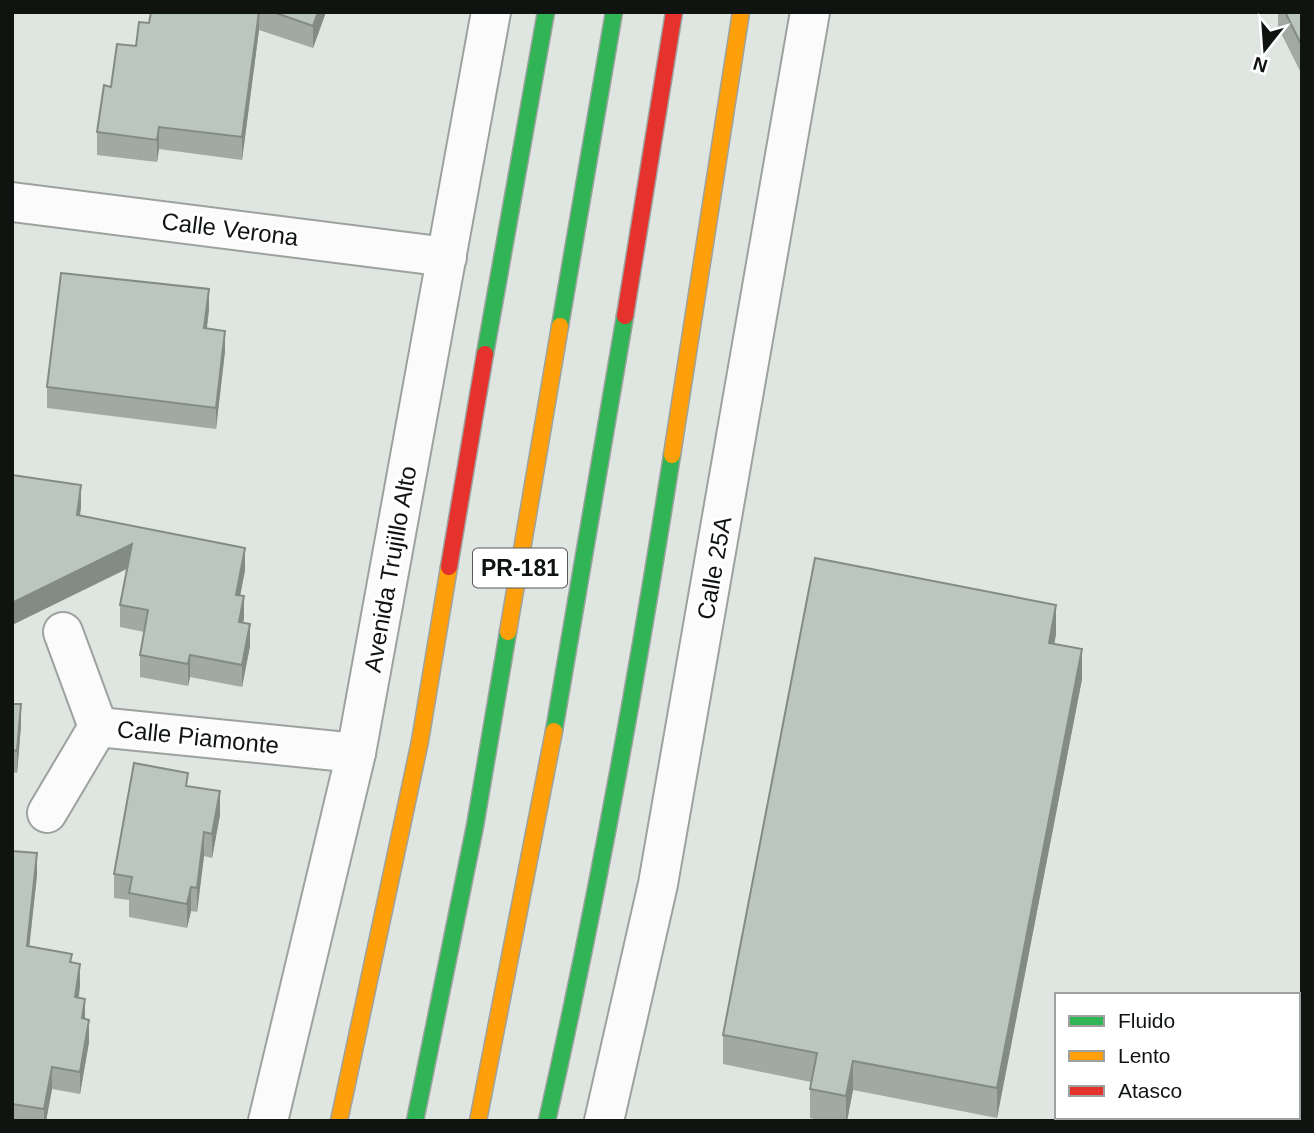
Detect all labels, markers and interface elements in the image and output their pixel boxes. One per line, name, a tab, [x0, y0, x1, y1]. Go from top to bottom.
north arrow	[1230, 14, 1300, 84]
text: N	[1251, 53, 1270, 77]
street label: Calle Verona	[160, 207, 300, 251]
street label: Avenida Trujillo Alto	[359, 464, 421, 674]
street label: Calle 25A	[692, 514, 736, 622]
road number: PR-181	[473, 548, 567, 588]
street label: Calle Piamonte	[116, 715, 280, 759]
legend	[1055, 993, 1300, 1119]
text: Fluido	[1118, 1009, 1175, 1032]
text: Lento	[1118, 1044, 1171, 1067]
text: Atasco	[1118, 1079, 1182, 1102]

